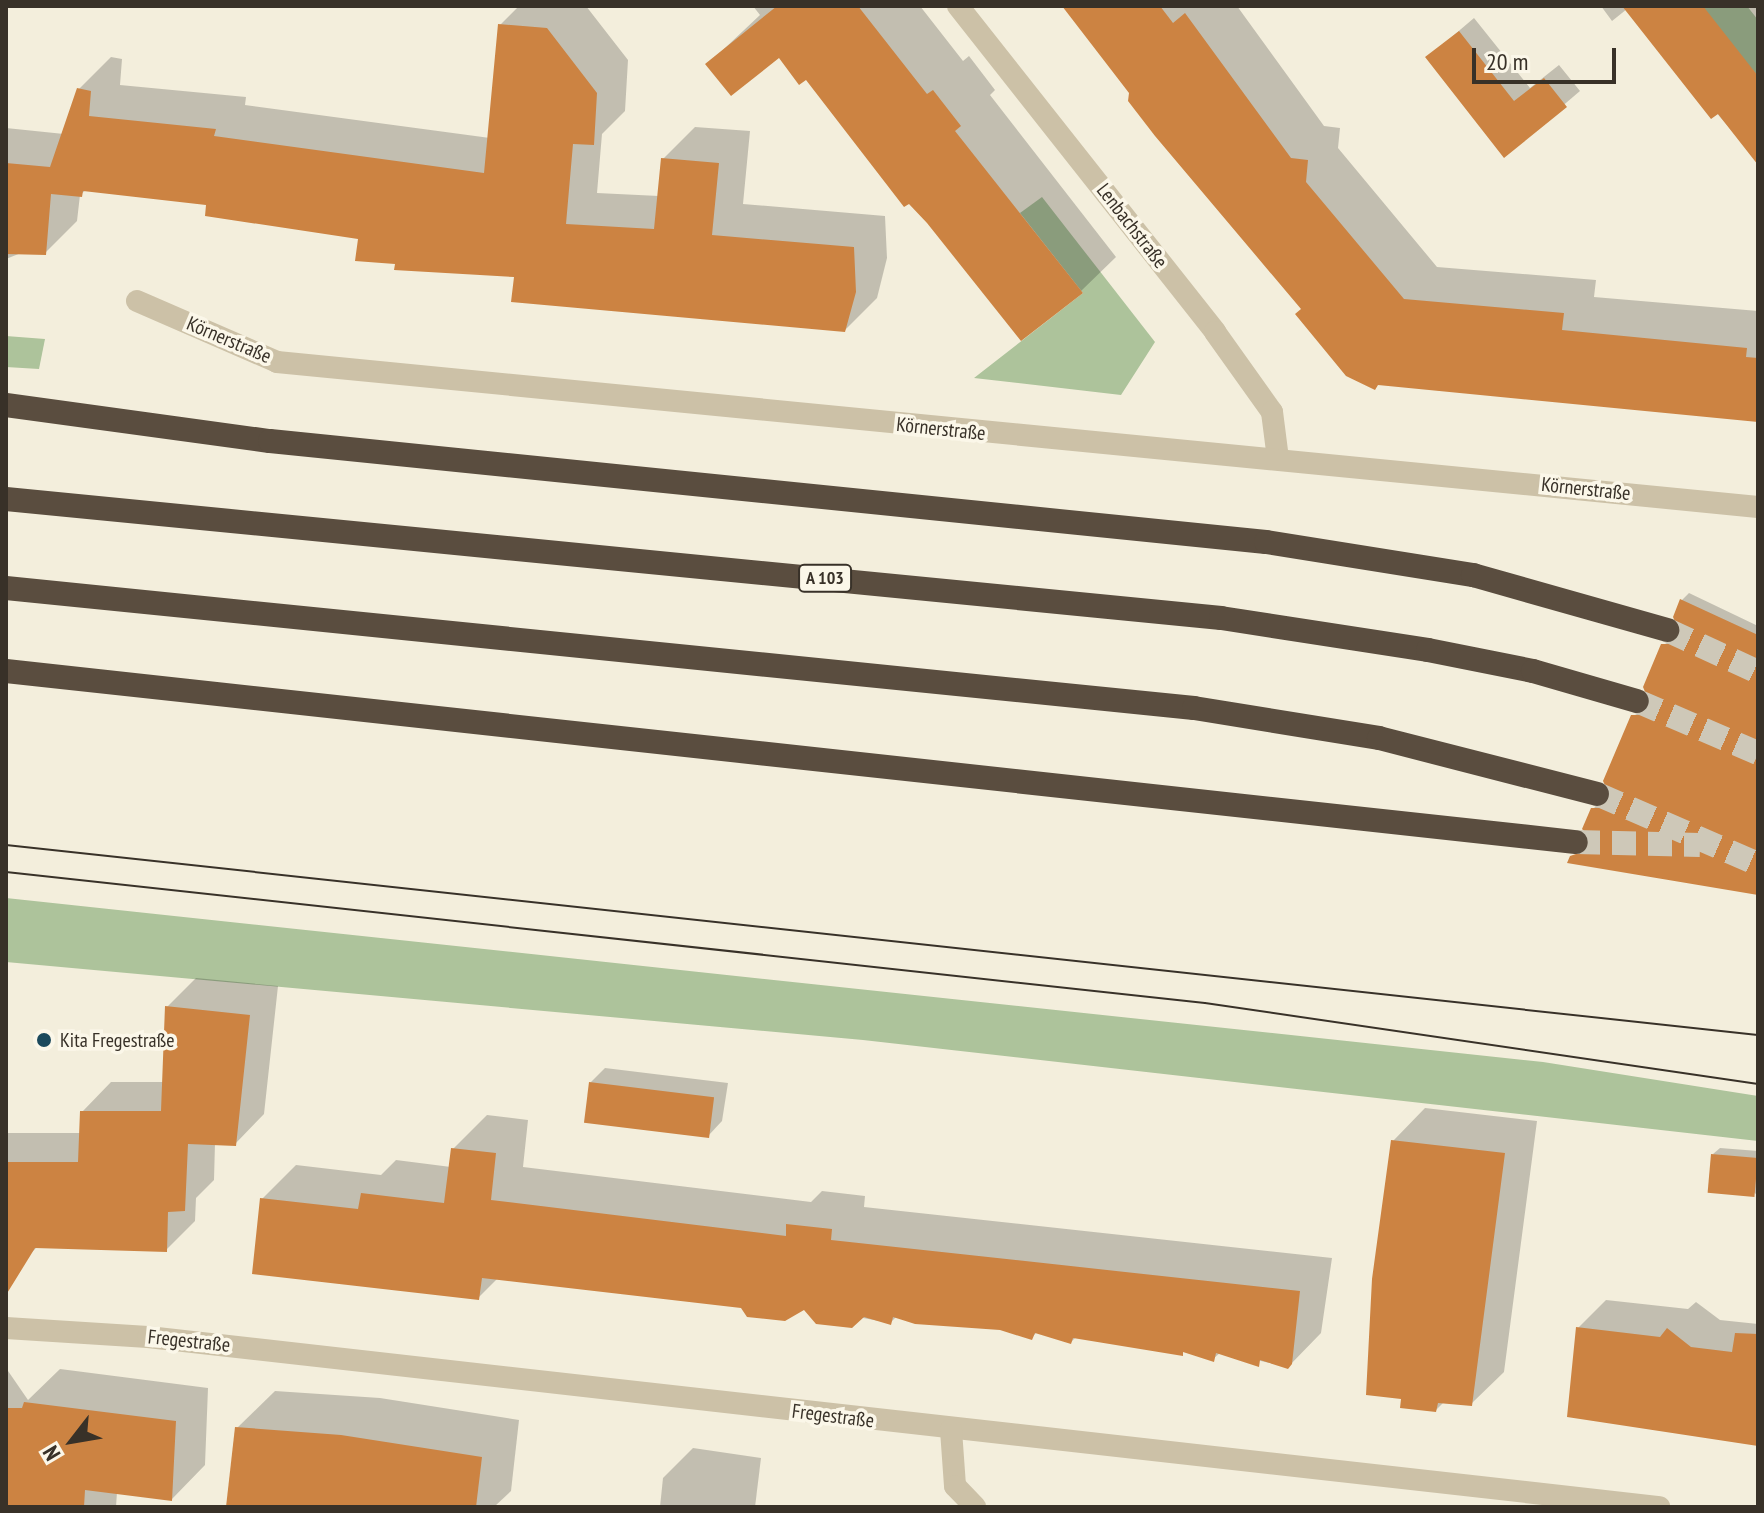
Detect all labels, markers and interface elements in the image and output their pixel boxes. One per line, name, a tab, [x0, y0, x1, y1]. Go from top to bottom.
scale bar	[1476, 32, 1620, 82]
text: 20 m	[1486, 46, 1528, 77]
street label: Lenbachstraße	[1092, 179, 1172, 273]
street label: Körnerstraße	[183, 311, 275, 369]
street label: Körnerstraße	[895, 412, 987, 446]
street label: Körnerstraße	[1540, 472, 1632, 506]
road number: A 103	[797, 564, 853, 592]
place label: Kita Fregestraße	[60, 1028, 174, 1052]
marker: Kita Fregestraße	[35, 1031, 53, 1049]
street label: Fregestraße	[147, 1325, 231, 1357]
street label: Fregestraße	[791, 1399, 875, 1433]
north arrow	[32, 1401, 112, 1481]
text: N	[36, 1441, 66, 1466]

